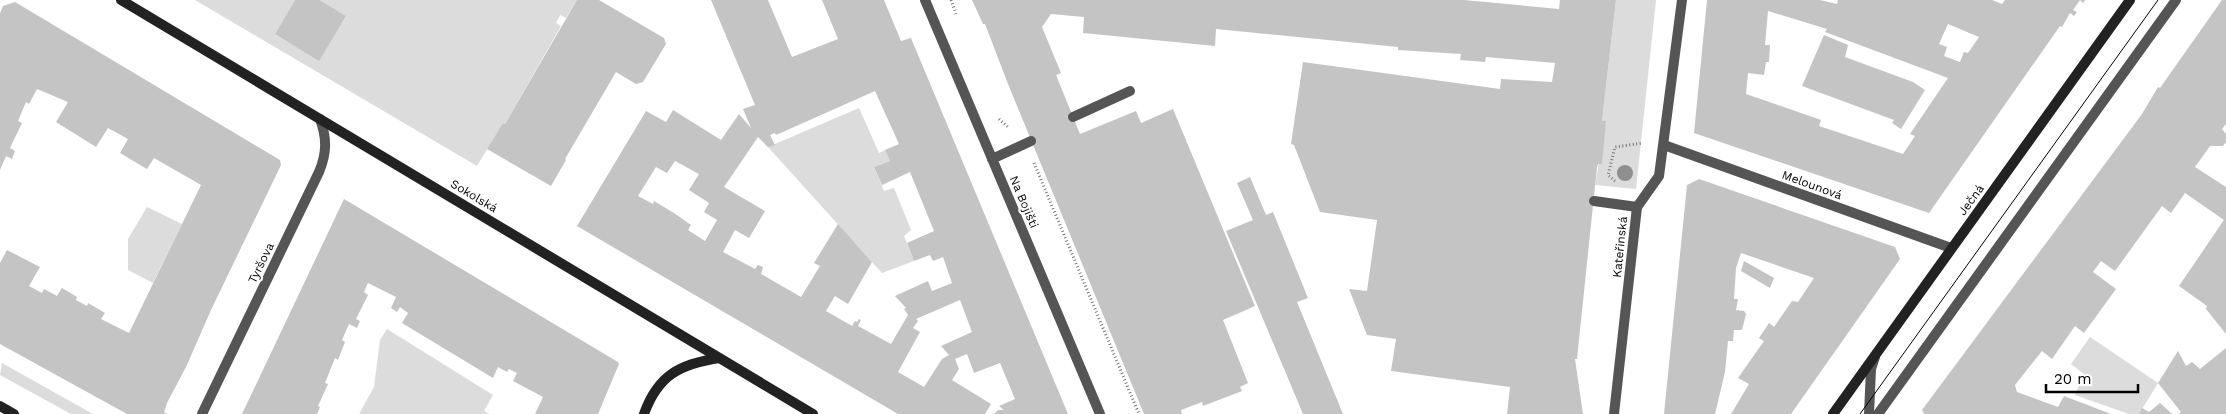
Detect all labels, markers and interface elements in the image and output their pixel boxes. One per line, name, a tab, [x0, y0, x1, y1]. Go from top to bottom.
street label: Melounová	[1780, 168, 1844, 202]
street label: Na Bojišti	[1007, 174, 1041, 230]
street label: Sokolská	[448, 177, 500, 216]
street label: Ječná	[1955, 182, 1987, 218]
street label: Kateřinská	[1610, 215, 1630, 278]
street label: Tyršova	[245, 240, 277, 286]
scale bar	[2046, 362, 2138, 394]
text: 20 m	[2054, 370, 2092, 388]

